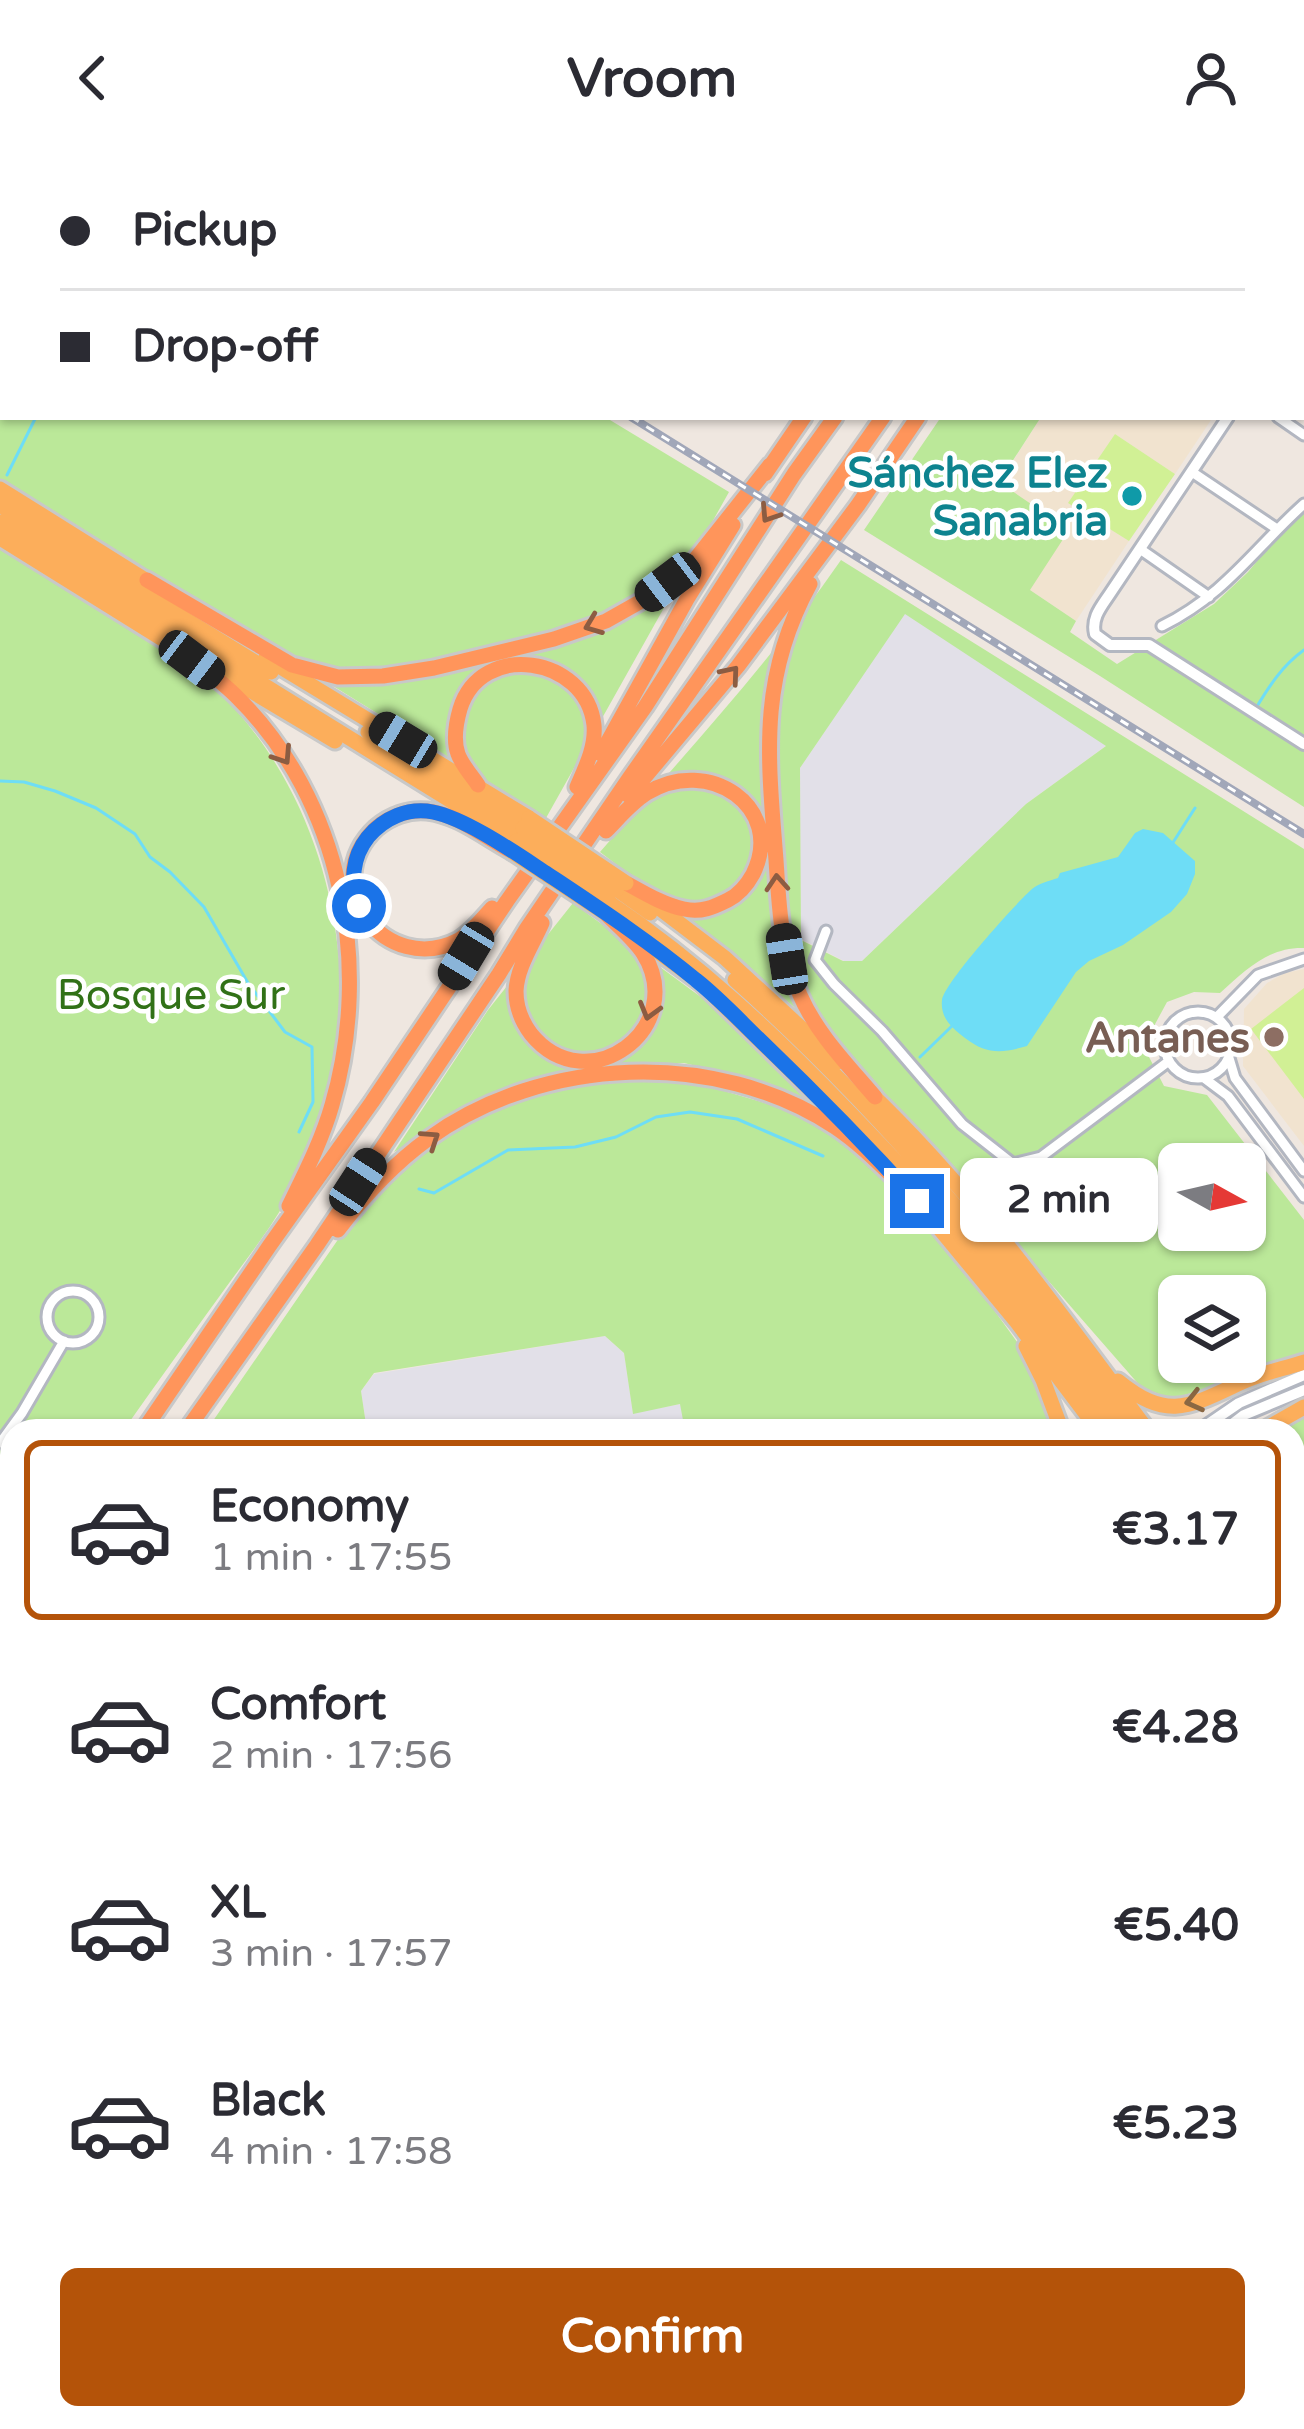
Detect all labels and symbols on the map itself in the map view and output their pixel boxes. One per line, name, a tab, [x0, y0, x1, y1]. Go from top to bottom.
place label: Sánchez Elez Sanabria	[847, 448, 1108, 547]
marker: Sánchez Elez Sanabria	[1119, 483, 1145, 509]
one-way arrow	[761, 500, 783, 522]
car	[628, 546, 708, 618]
one-way arrow	[583, 610, 604, 635]
car	[152, 624, 232, 696]
one-way arrow	[717, 666, 739, 688]
car	[363, 706, 443, 774]
one-way arrow	[268, 742, 290, 764]
one-way arrow	[765, 873, 791, 892]
route start	[332, 879, 386, 933]
car	[432, 916, 500, 996]
car	[764, 921, 810, 997]
park label: Bosque Sur	[57, 970, 285, 1021]
one-way arrow	[638, 1000, 663, 1021]
place label: Antanes	[1085, 1013, 1250, 1064]
marker: Antanes	[1261, 1024, 1287, 1050]
one-way arrow	[418, 1131, 440, 1153]
car	[323, 1142, 393, 1222]
north arrow	[1158, 1143, 1266, 1251]
callout: 2 min	[959, 1159, 1157, 1243]
route end	[890, 1174, 944, 1228]
one-way arrow	[1185, 1387, 1205, 1412]

